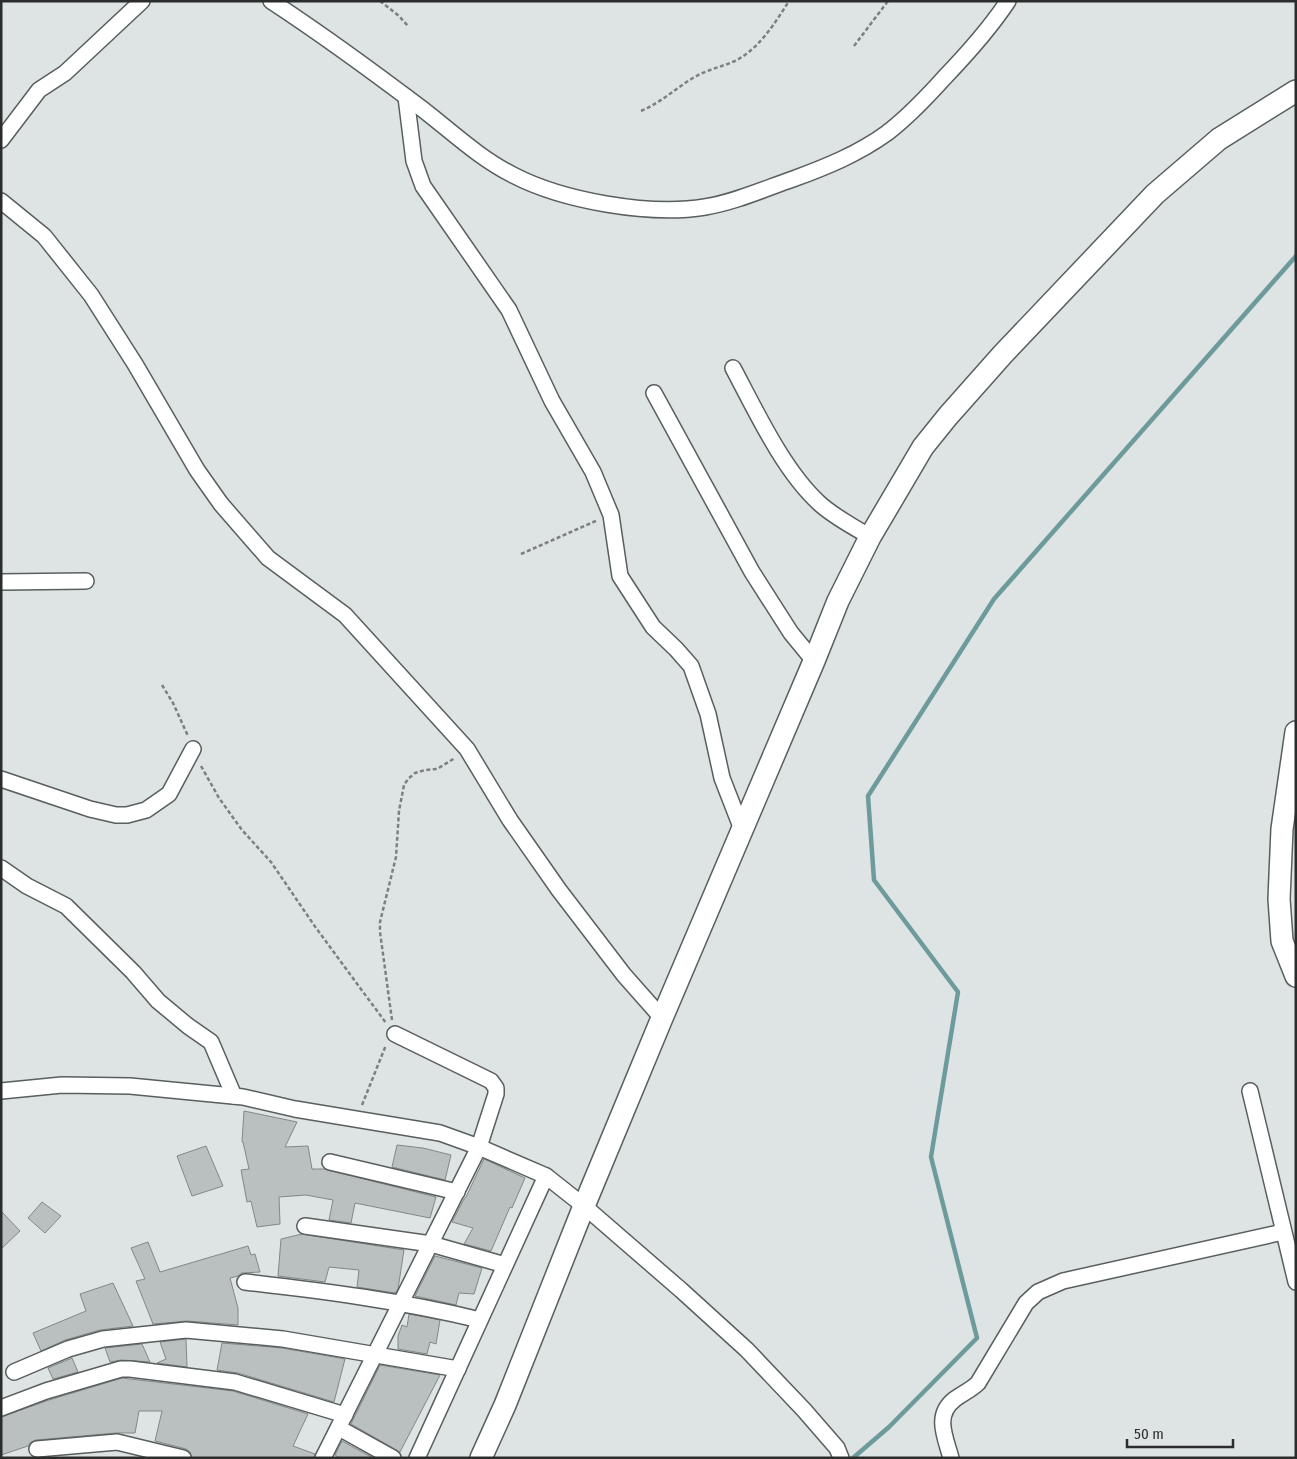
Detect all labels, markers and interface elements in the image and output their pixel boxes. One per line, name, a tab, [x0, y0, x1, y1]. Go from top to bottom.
scale bar	[1127, 1416, 1233, 1448]
text: 50 m	[1134, 1425, 1164, 1443]

